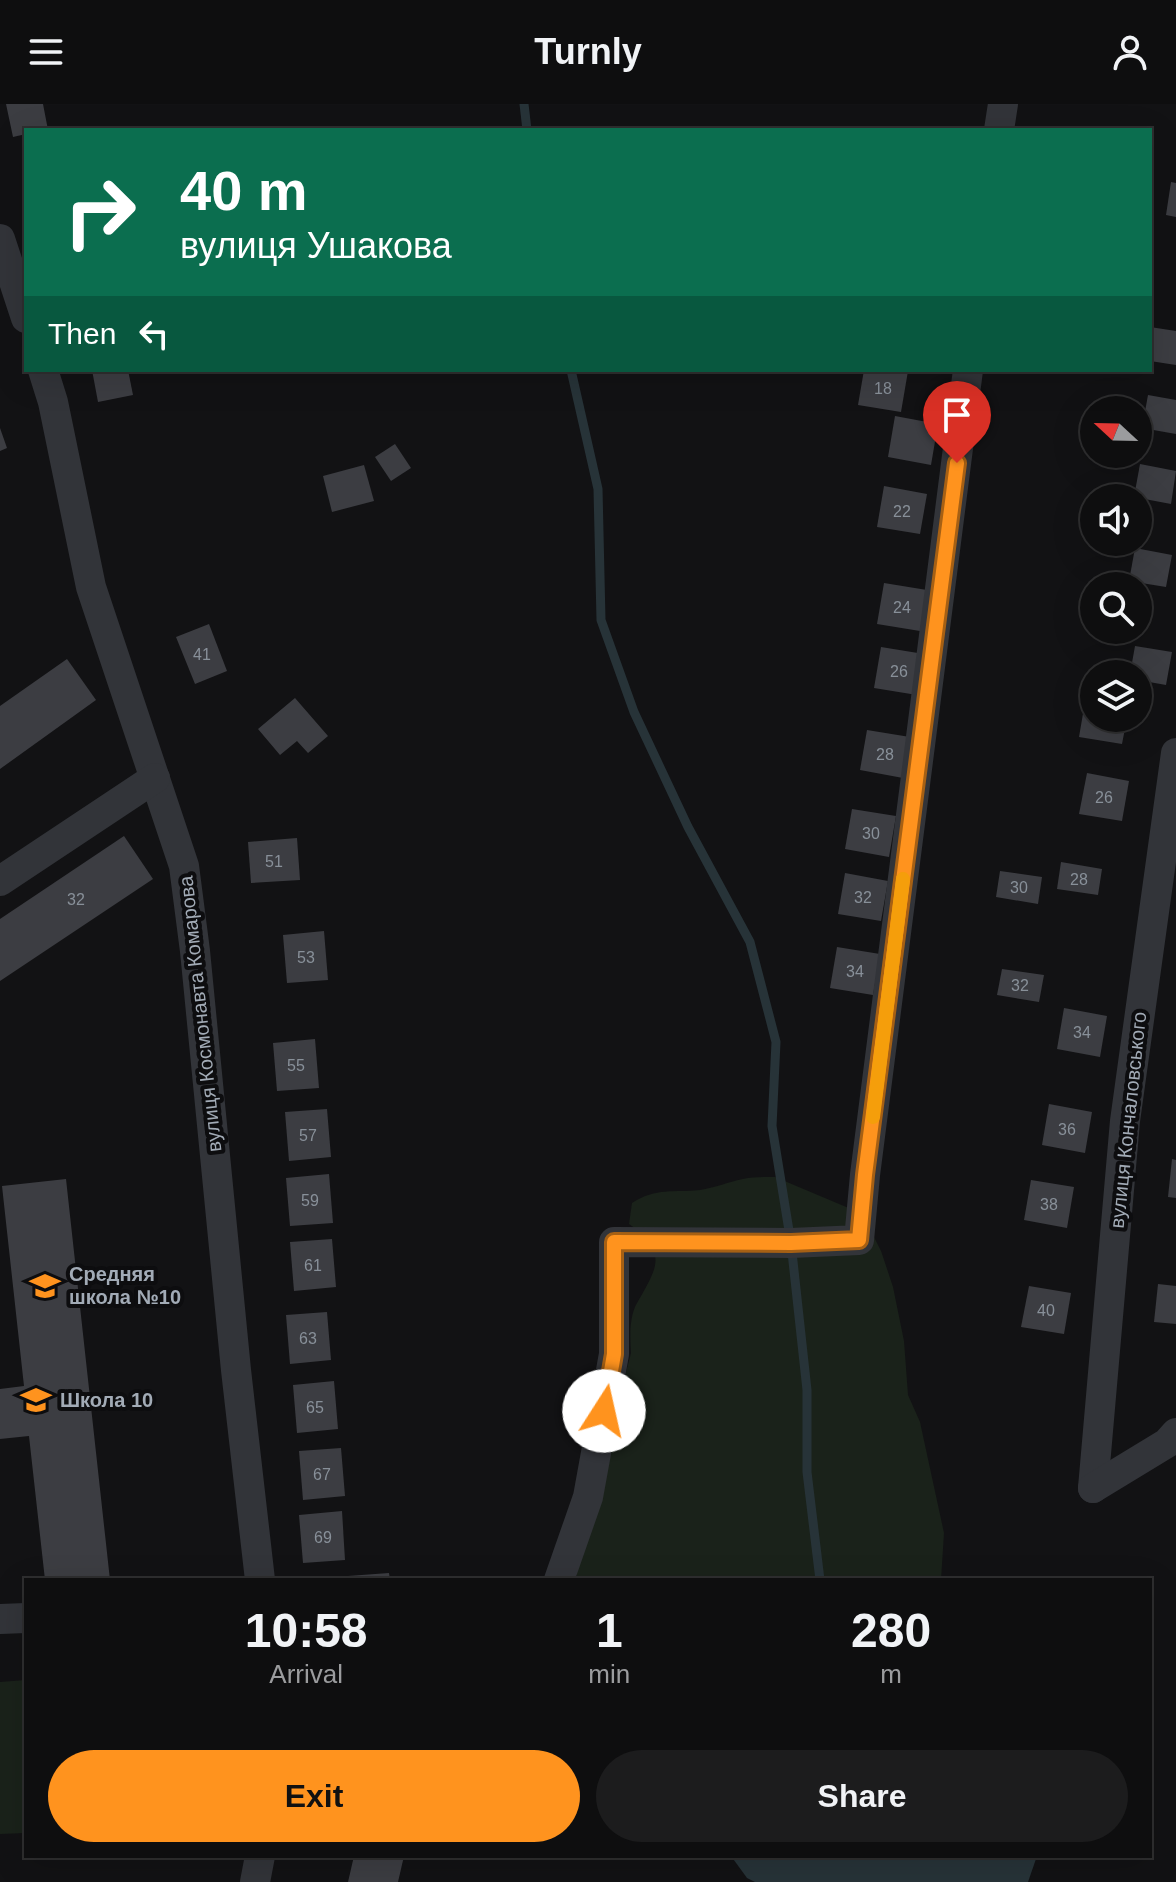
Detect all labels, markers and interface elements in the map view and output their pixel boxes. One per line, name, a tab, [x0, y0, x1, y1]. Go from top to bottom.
icon: menu	[24, 30, 68, 74]
icon: person	[1108, 30, 1152, 74]
text: Turnly	[534, 31, 642, 72]
text: 40 m	[180, 159, 308, 222]
icon: right	[48, 160, 152, 264]
text: вулиця Ушакова	[180, 225, 452, 266]
icon: left	[132, 312, 176, 356]
text: Then	[48, 317, 116, 350]
house number: 18	[874, 380, 892, 397]
pin	[923, 381, 991, 463]
icon: arrive	[935, 393, 979, 437]
north arrow	[1080, 396, 1152, 468]
map controls	[1080, 396, 1152, 732]
button: sound	[1080, 484, 1152, 556]
house number: 22	[893, 503, 911, 520]
button: search	[1080, 572, 1152, 644]
house number: 24	[893, 599, 911, 616]
house number: 41	[193, 646, 211, 663]
button: layers	[1080, 660, 1152, 732]
house number: 26	[890, 663, 908, 680]
house number: 28	[876, 746, 894, 763]
house number: 26	[1095, 789, 1113, 806]
house number: 30	[862, 825, 880, 842]
house number: 51	[265, 853, 283, 870]
house number: 28	[1070, 871, 1088, 888]
street label: вулиця Космонавта Комарова	[174, 874, 225, 1153]
house number: 30	[1010, 879, 1028, 896]
house number: 32	[854, 889, 872, 906]
house number: 32	[67, 891, 85, 908]
house number: 53	[297, 949, 315, 966]
house number: 34	[846, 963, 864, 980]
house number: 32	[1011, 977, 1029, 994]
street label: вулиця Кончаловського	[1106, 1011, 1150, 1229]
house number: 34	[1073, 1024, 1091, 1041]
house number: 55	[287, 1057, 305, 1074]
house number: 36	[1058, 1121, 1076, 1138]
house number: 57	[299, 1127, 317, 1144]
house number: 59	[301, 1192, 319, 1209]
house number: 38	[1040, 1196, 1058, 1213]
house number: 61	[304, 1257, 322, 1274]
place label: Средняя школа №10	[69, 1263, 181, 1308]
school or university icon: Средняя школа №10	[28, 1269, 62, 1303]
house number: 40	[1037, 1302, 1055, 1319]
house number: 63	[299, 1330, 317, 1347]
position arrow	[562, 1369, 646, 1453]
school or university icon: Школа 10	[19, 1383, 53, 1417]
place label: Школа 10	[60, 1389, 153, 1411]
house number: 65	[306, 1399, 324, 1416]
house number: 67	[313, 1466, 331, 1483]
house number: 69	[314, 1529, 332, 1546]
text: 10:58	[245, 1604, 368, 1657]
text: 1	[596, 1604, 623, 1657]
text: 280	[851, 1604, 931, 1657]
text: Arrival	[269, 1659, 343, 1689]
text: min	[588, 1659, 630, 1689]
text: m	[880, 1659, 902, 1689]
button: Exit	[48, 1750, 580, 1842]
button: Share	[596, 1750, 1128, 1842]

